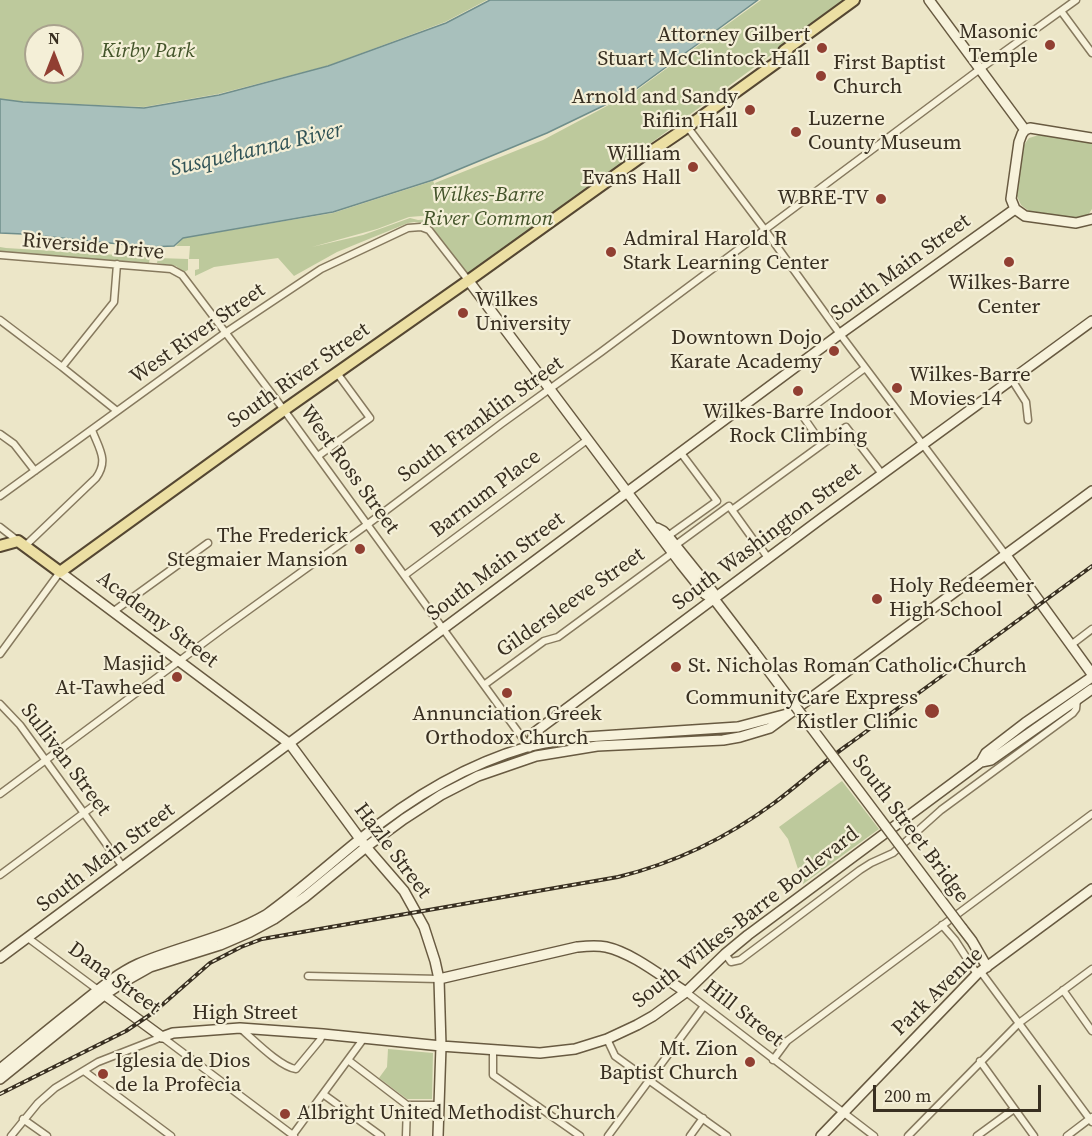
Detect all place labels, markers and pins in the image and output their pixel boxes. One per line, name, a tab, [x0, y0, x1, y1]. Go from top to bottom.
place label: Masonic Temple	[959, 20, 1038, 70]
place label: Attorney Gilbert Stuart McClintock Hall	[598, 23, 810, 73]
marker: Masonic Temple	[1043, 38, 1057, 52]
marker: Attorney Gilbert Stuart McClintock Hall	[815, 41, 829, 55]
place label: First Baptist Church	[833, 51, 945, 101]
marker: First Baptist Church	[814, 69, 828, 83]
place label: Arnold and Sandy Riflin Hall	[571, 85, 738, 135]
marker: Arnold and Sandy Riflin Hall	[743, 103, 757, 117]
place label: Luzerne County Museum	[808, 107, 962, 157]
marker: Luzerne County Museum	[789, 125, 803, 139]
place label: William Evans Hall	[582, 142, 681, 192]
marker: William Evans Hall	[686, 160, 700, 174]
place label: WBRE-TV	[777, 186, 869, 212]
marker: WBRE-TV	[874, 192, 888, 206]
place label: Admiral Harold R Stark Learning Center	[623, 227, 829, 277]
marker: Admiral Harold R Stark Learning Center	[604, 245, 618, 259]
marker: Wilkes-Barre Center	[1002, 255, 1016, 269]
place label: Wilkes-Barre Center	[948, 271, 1070, 321]
place label: Wilkes University	[475, 288, 571, 338]
marker: Wilkes University	[456, 306, 470, 320]
place label: Downtown Dojo Karate Academy	[670, 326, 822, 376]
marker: Downtown Dojo Karate Academy	[827, 344, 841, 358]
place label: Wilkes-Barre Movies 14	[909, 363, 1031, 413]
marker: Wilkes-Barre Movies 14	[890, 381, 904, 395]
marker: Wilkes-Barre Indoor Rock Climbing	[791, 384, 805, 398]
place label: Wilkes-Barre Indoor Rock Climbing	[702, 400, 894, 450]
place label: The Frederick Stegmaier Mansion	[167, 524, 348, 574]
marker: The Frederick Stegmaier Mansion	[353, 542, 367, 556]
place label: Holy Redeemer High School	[889, 574, 1034, 624]
marker: Holy Redeemer High School	[870, 592, 884, 606]
place label: Masjid At-Tawheed	[55, 652, 165, 702]
place label: St. Nicholas Roman Catholic Church	[688, 654, 1027, 680]
marker: St. Nicholas Roman Catholic Church	[669, 660, 683, 674]
marker: Masjid At-Tawheed	[170, 670, 184, 684]
marker: Annunciation Greek Orthodox Church	[500, 686, 514, 700]
place label: CommunityCare Express Kistler Clinic	[685, 686, 918, 736]
place label: Annunciation Greek Orthodox Church	[412, 702, 602, 752]
marker: CommunityCare Express Kistler Clinic	[923, 702, 941, 720]
place label: Mt. Zion Baptist Church	[599, 1037, 738, 1087]
place label: Iglesia de Dios de la Profecia	[115, 1049, 250, 1099]
marker: Mt. Zion Baptist Church	[743, 1055, 757, 1069]
marker: Iglesia de Dios de la Profecia	[96, 1067, 110, 1081]
place label: Albright United Methodist Church	[297, 1101, 616, 1127]
marker: Albright United Methodist Church	[278, 1107, 292, 1121]

